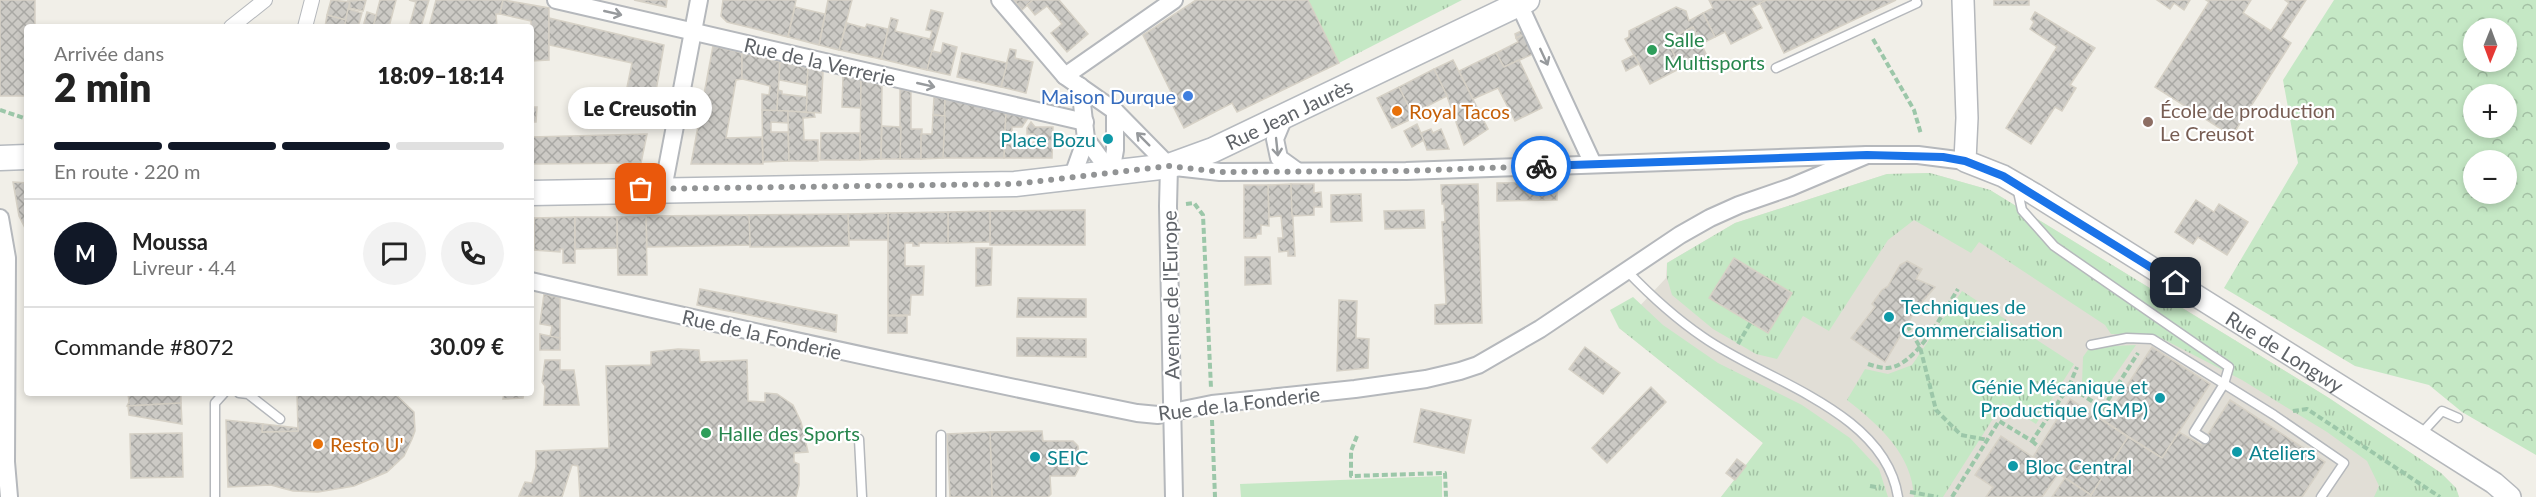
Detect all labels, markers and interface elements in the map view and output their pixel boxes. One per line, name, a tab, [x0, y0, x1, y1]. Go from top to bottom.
one-way arrow	[603, 8, 622, 20]
north arrow	[2463, 18, 2517, 72]
map controls	[2463, 18, 2517, 204]
place label: Salle Multisports	[1664, 27, 1765, 74]
street label: Rue de la Verrerie	[742, 32, 898, 90]
text: Arrivée dans	[54, 41, 164, 65]
marker: Salle Multisports	[1645, 43, 1659, 57]
one-way arrow	[1539, 48, 1550, 66]
text: 18:09–18:14	[378, 62, 504, 89]
text: 2 min	[54, 64, 151, 110]
street label: Rue Jean Jaurès	[1221, 73, 1356, 154]
one-way arrow	[916, 80, 935, 92]
place label: Maison Durque	[1041, 84, 1176, 108]
button: +	[2463, 84, 2517, 138]
callout: Le Creusotin	[569, 87, 713, 129]
marker: Maison Durque	[1181, 89, 1195, 103]
text: Le Creusotin	[583, 96, 697, 120]
place label: École de production Le Creusot	[2160, 98, 2335, 145]
place label: Royal Tacos	[1409, 99, 1510, 123]
marker: Royal Tacos	[1390, 104, 1404, 118]
marker: École de production Le Creusot	[2141, 115, 2155, 129]
place label: Place Bozu	[1000, 127, 1096, 151]
one-way arrow	[1135, 131, 1150, 146]
marker: Place Bozu	[1101, 132, 1115, 146]
courier	[1511, 136, 1571, 196]
one-way arrow	[1272, 137, 1283, 156]
icon: bike	[1525, 150, 1558, 183]
button: −	[2463, 150, 2517, 204]
text: En route · 220 m	[54, 159, 200, 183]
pin	[615, 163, 666, 214]
icon: bag	[624, 172, 657, 205]
street label: Avenue de l'Europe	[1157, 210, 1183, 380]
button: chat	[363, 222, 426, 285]
button: phone	[441, 222, 504, 285]
text: Moussa	[132, 228, 208, 255]
text: M	[75, 240, 96, 267]
text: Livreur · 4.4	[132, 255, 236, 279]
pin	[2150, 257, 2201, 308]
icon: home	[2159, 266, 2192, 299]
place label: Techniques de Commercialisation	[1901, 294, 2063, 341]
street label: Rue de la Fonderie	[680, 304, 844, 364]
street label: Rue de Longwy	[2222, 305, 2349, 398]
marker: Techniques de Commercialisation	[1882, 310, 1896, 324]
text: Commande #8072	[54, 333, 234, 360]
text: 30.09 €	[430, 333, 504, 360]
place label: Génie Mécanique et Productique (GMP)	[1971, 374, 2148, 421]
street label: Rue de la Fonderie	[1157, 381, 1321, 425]
marker: Génie Mécanique et Productique (GMP)	[2153, 391, 2167, 405]
place label: Halle des Sports	[718, 421, 860, 445]
marker: Halle des Sports	[699, 426, 713, 440]
place label: Resto U'	[330, 432, 403, 456]
marker: Resto U'	[311, 437, 325, 451]
place label: Ateliers	[2249, 440, 2316, 464]
place label: SEIC	[1047, 445, 1088, 469]
marker: Ateliers	[2230, 445, 2244, 459]
marker: SEIC	[1028, 450, 1042, 464]
place label: Bloc Central	[2025, 454, 2132, 478]
marker: Bloc Central	[2006, 459, 2020, 473]

